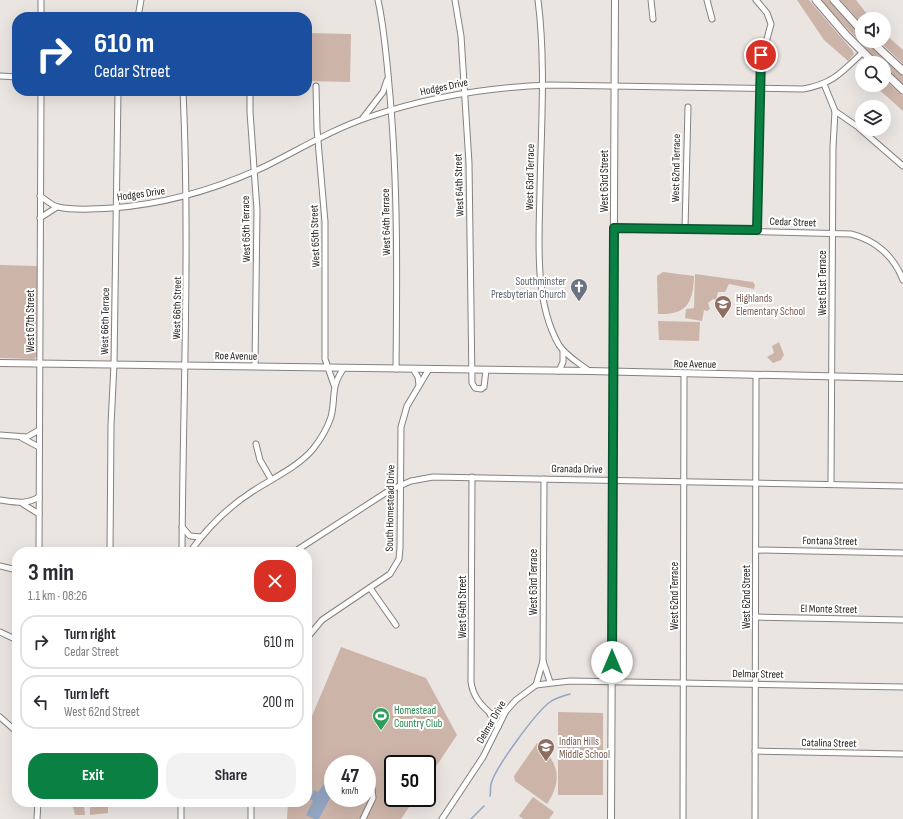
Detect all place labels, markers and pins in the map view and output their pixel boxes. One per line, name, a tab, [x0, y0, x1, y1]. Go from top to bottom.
pin	[744, 38, 778, 72]
place label: Southminster Presbyterian Church	[491, 275, 566, 301]
church icon: Southminster Presbyterian Church	[569, 277, 589, 302]
place label: Highlands Elementary School	[736, 292, 805, 318]
school or university icon: Highlands Elementary School	[713, 294, 733, 319]
place label: Homestead Country Club	[394, 704, 443, 730]
sports icon: Homestead Country Club	[371, 706, 391, 731]
place label: Indian Hills Middle School	[559, 735, 610, 761]
school or university icon: Indian Hills Middle School	[536, 737, 556, 762]

